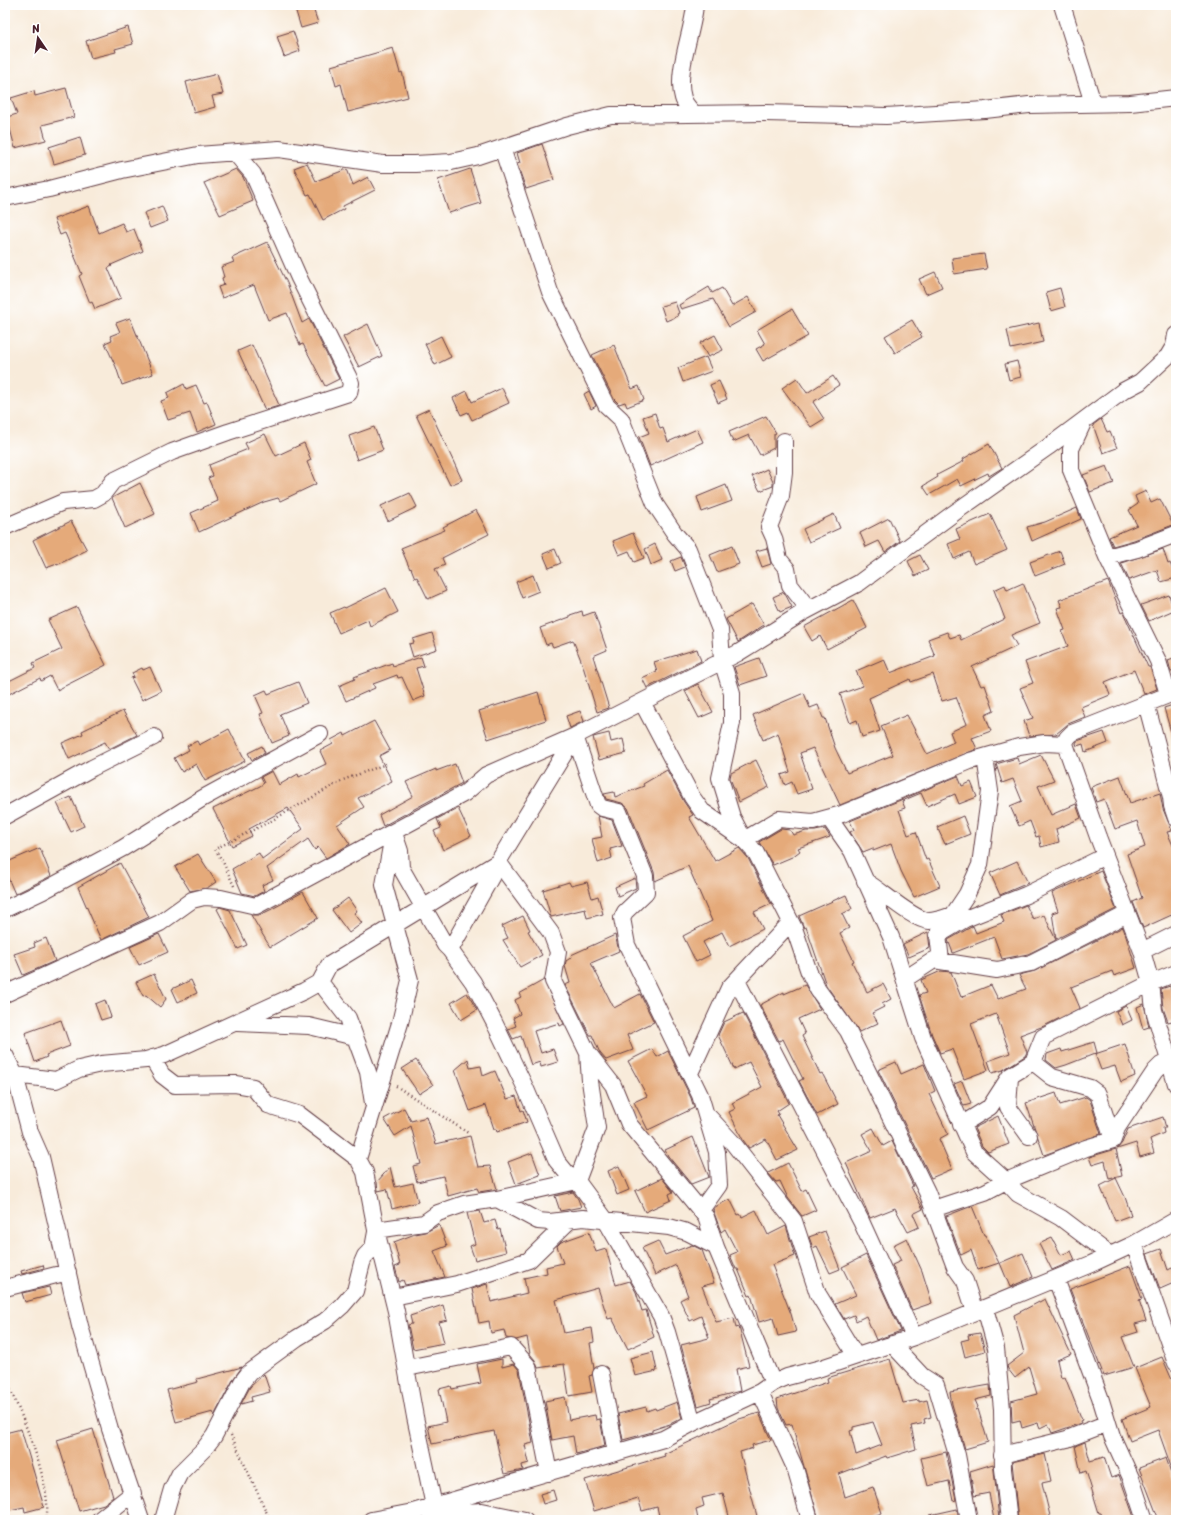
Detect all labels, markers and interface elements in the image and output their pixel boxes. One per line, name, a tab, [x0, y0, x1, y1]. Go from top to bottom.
north arrow	[18, 18, 58, 58]
text: N	[29, 19, 42, 39]

